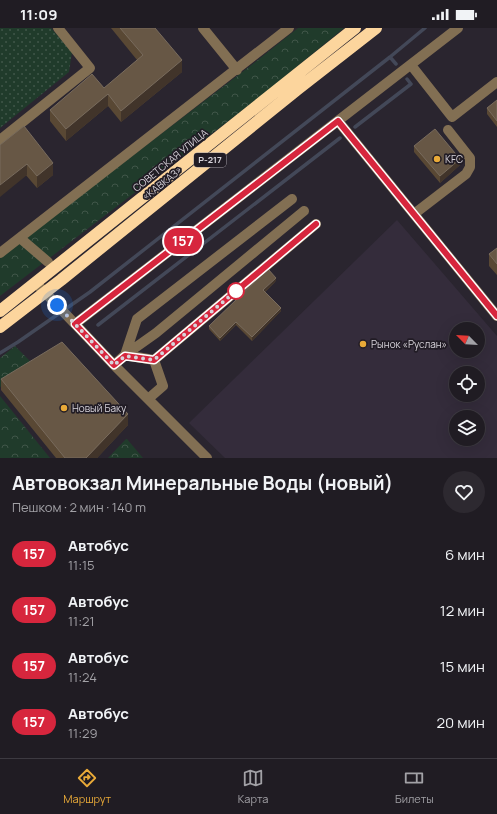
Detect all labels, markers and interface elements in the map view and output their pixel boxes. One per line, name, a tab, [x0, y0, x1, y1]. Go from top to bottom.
text: 11:09	[20, 4, 57, 25]
street label: СОВЕТСКАЯ УЛИЦА	[130, 125, 211, 195]
place label: KFC	[445, 152, 463, 166]
road number: Р-217	[194, 153, 226, 167]
marker: KFC	[432, 154, 442, 164]
street label: «КАВКАЗ»	[139, 163, 185, 203]
line badge: 157	[160, 228, 206, 254]
text: 157	[172, 231, 194, 250]
unlabelled marker	[227, 282, 245, 300]
your location	[47, 295, 67, 315]
north arrow	[449, 322, 485, 358]
map controls	[449, 322, 485, 446]
place label: Рынок «Руслан»	[371, 337, 447, 351]
marker: Рынок «Руслан»	[358, 339, 368, 349]
button: locate	[449, 366, 485, 402]
place label: Новый Баку	[72, 401, 127, 415]
marker: Новый Баку	[59, 403, 69, 413]
button: layers	[449, 410, 485, 446]
text: Автовокзал Минеральные Воды (новый)	[12, 470, 393, 496]
button: heart	[443, 471, 485, 513]
text: Пешком · 2 мин · 140 m	[12, 498, 146, 516]
text: Автобус	[68, 535, 129, 556]
text: 157	[23, 544, 45, 563]
text: 6 мин	[445, 544, 485, 565]
text: 11:15	[68, 556, 95, 574]
text: Автобус	[68, 591, 129, 612]
text: 157	[23, 600, 45, 619]
text: 12 мин	[440, 600, 485, 621]
text: 11:21	[68, 612, 95, 630]
text: Автобус	[68, 647, 129, 668]
text: 157	[23, 656, 45, 675]
text: 15 мин	[440, 656, 485, 677]
text: 11:24	[68, 668, 97, 686]
text: Автобус	[68, 703, 129, 724]
text: 157	[23, 712, 45, 731]
text: 20 мин	[437, 712, 485, 733]
text: 11:29	[68, 724, 98, 742]
tab: Маршрут	[63, 767, 111, 806]
tab: Карта	[238, 767, 268, 806]
tab: Билеты	[395, 767, 434, 806]

